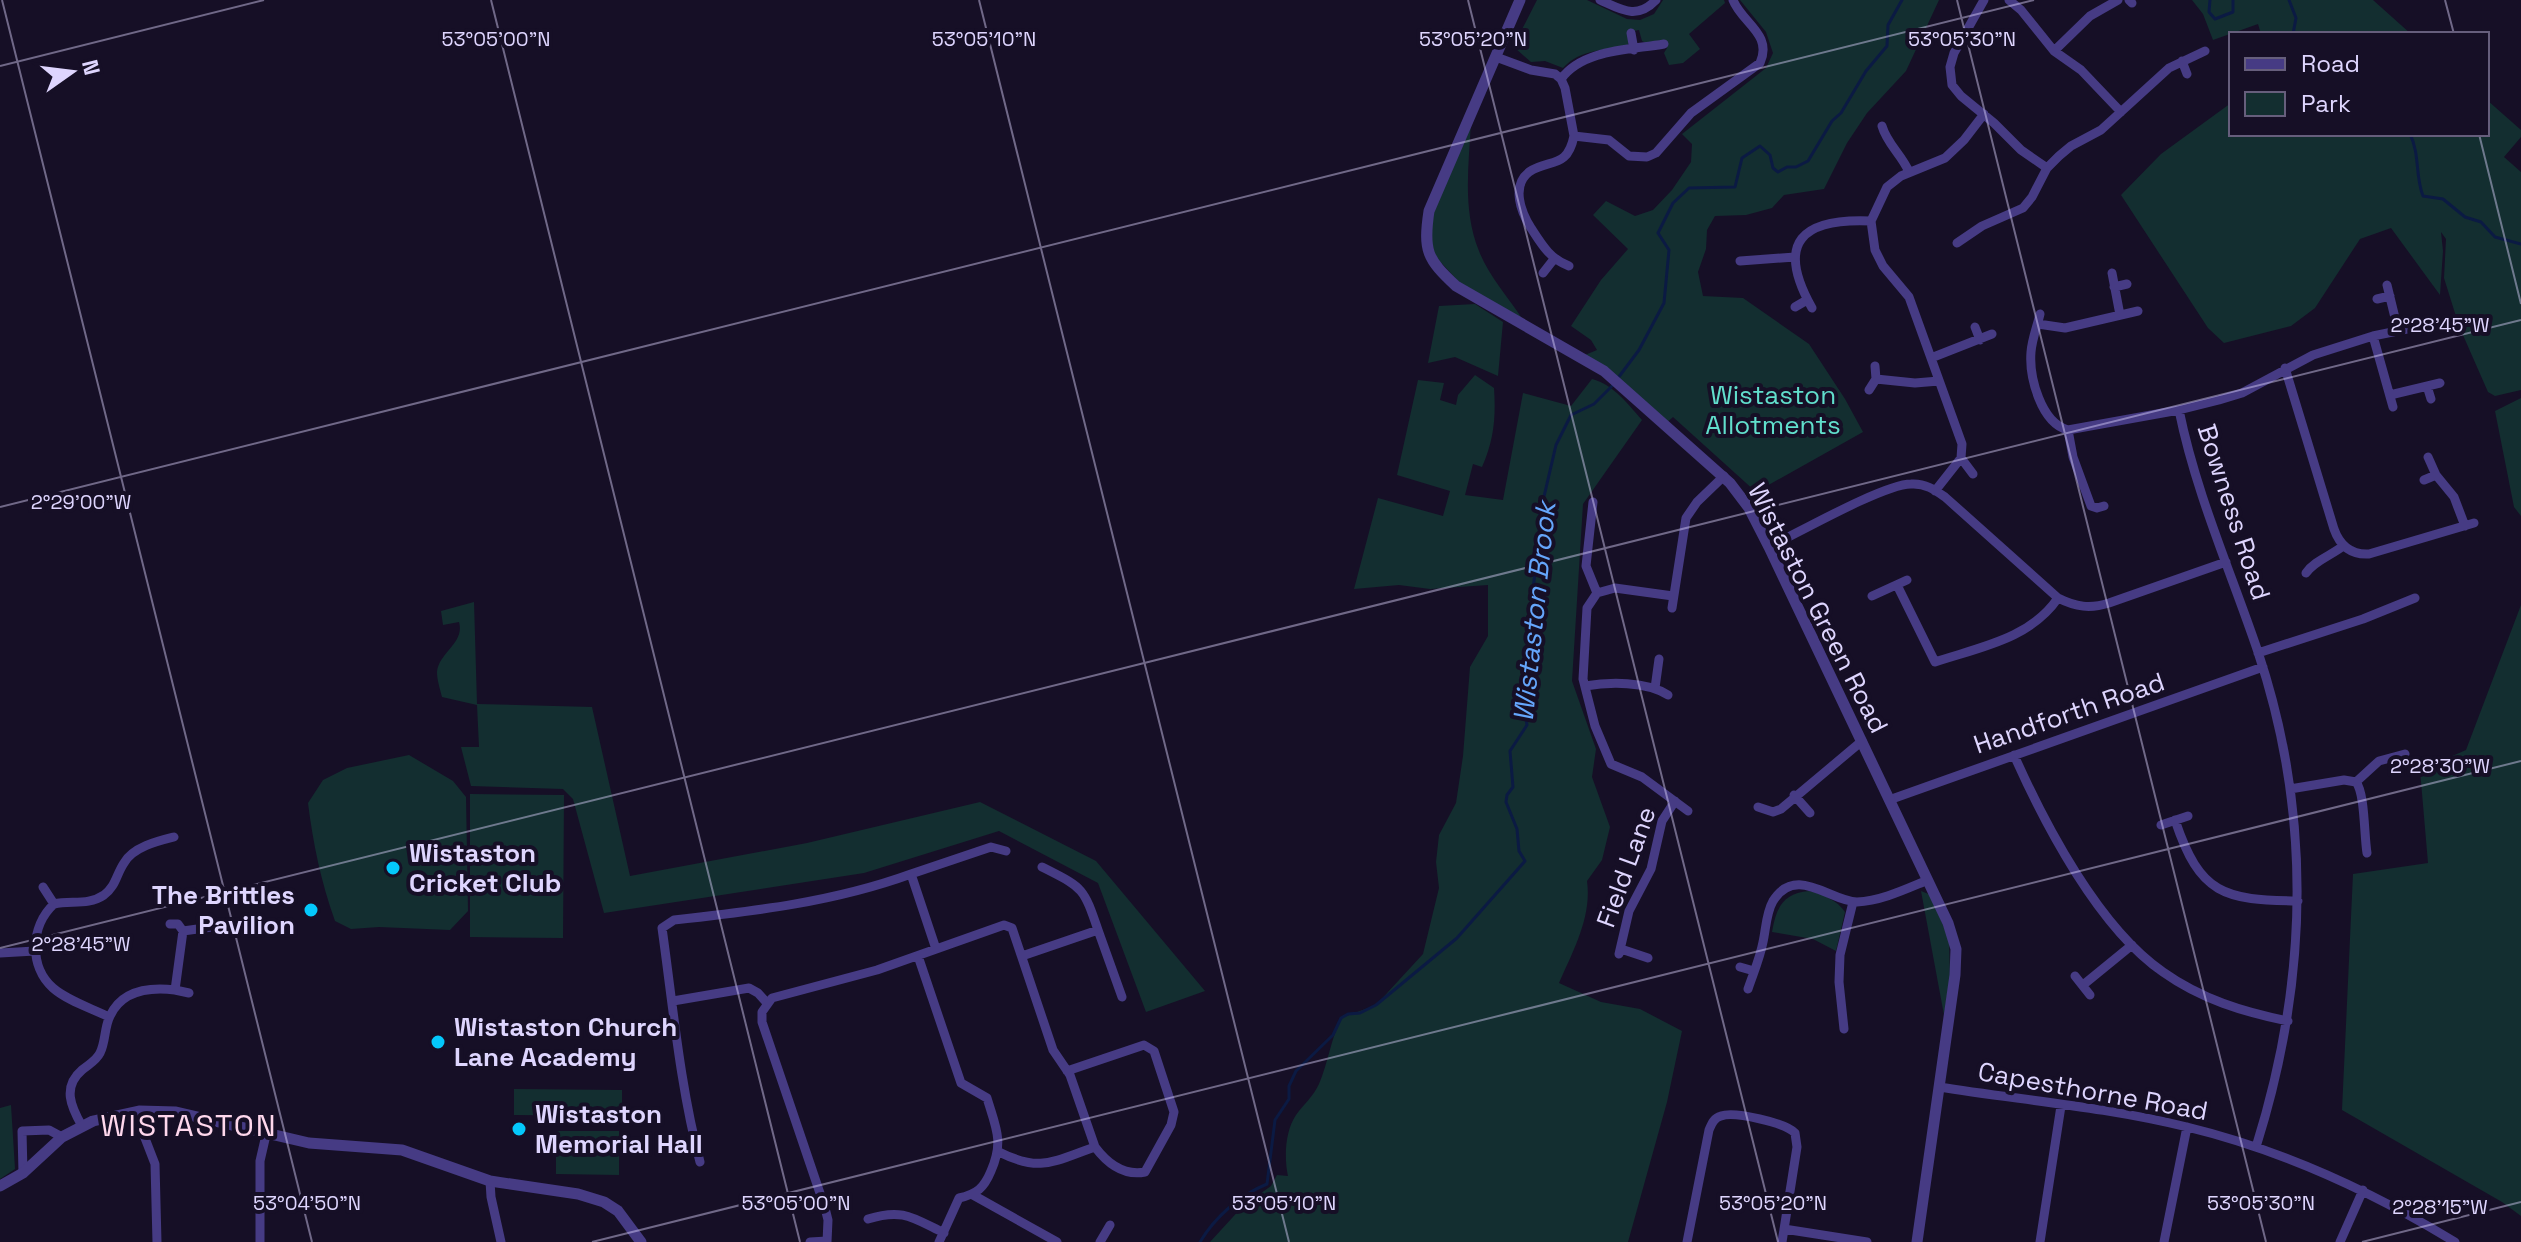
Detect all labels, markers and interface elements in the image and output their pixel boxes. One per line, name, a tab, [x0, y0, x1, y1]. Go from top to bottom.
text: 53°05'00"N	[442, 26, 550, 52]
text: 53°05'10"N	[932, 26, 1036, 52]
text: 53°05'20"N	[1419, 26, 1527, 52]
text: 53°05'30"N	[1908, 26, 2016, 52]
north arrow	[32, 32, 112, 112]
legend	[2229, 32, 2489, 136]
text: Road	[2301, 48, 2360, 79]
text: N	[76, 57, 107, 78]
text: Park	[2301, 88, 2351, 119]
text: 2°28'45"W	[2391, 312, 2489, 338]
park label: Wistaston Allotments	[1705, 378, 1841, 442]
street label: Bowness Road	[2190, 420, 2278, 604]
street label: Wistaston Green Road	[1740, 477, 1896, 739]
text: 2°29'00"W	[31, 489, 131, 515]
water label: Wistaston Brook	[1505, 497, 1564, 724]
street label: Handforth Road	[1969, 664, 2169, 762]
text: 2°28'30"W	[2390, 753, 2490, 779]
street label: Field Lane	[1588, 802, 1664, 932]
place label: Wistaston Cricket Club	[409, 836, 561, 900]
marker: Wistaston Cricket Club	[384, 859, 402, 877]
place label: The Brittles Pavilion	[152, 878, 295, 942]
marker: The Brittles Pavilion	[302, 901, 320, 919]
text: 2°28'45"W	[32, 931, 130, 957]
place label: Wistaston Church Lane Academy	[454, 1010, 677, 1074]
marker: Wistaston Church Lane Academy	[429, 1033, 447, 1051]
street label: Capesthorne Road	[1975, 1054, 2211, 1128]
place label: Wistaston Memorial Hall	[535, 1097, 703, 1161]
district label: WISTASTON	[100, 1106, 278, 1145]
marker: Wistaston Memorial Hall	[510, 1120, 528, 1138]
text: 53°04'50"N	[253, 1190, 361, 1216]
text: 53°05'00"N	[742, 1190, 850, 1216]
text: 53°05'10"N	[1232, 1190, 1336, 1216]
text: 53°05'20"N	[1719, 1190, 1827, 1216]
text: 53°05'30"N	[2207, 1190, 2315, 1216]
text: 2°28'15"W	[2392, 1194, 2488, 1220]

